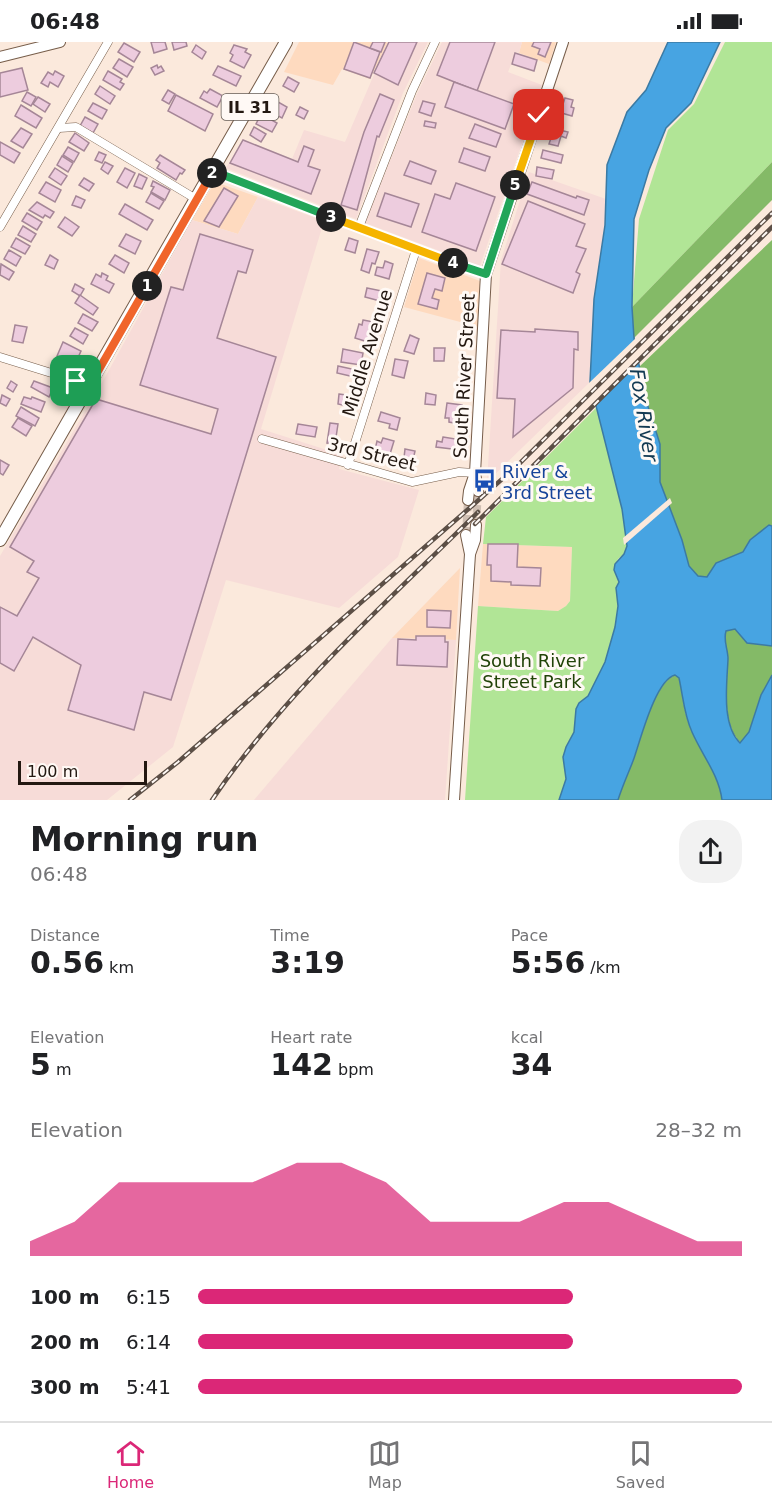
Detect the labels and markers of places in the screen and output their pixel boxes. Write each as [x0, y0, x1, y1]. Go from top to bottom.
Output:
pin [513, 89, 564, 140]
pin: 2 [197, 158, 227, 188]
pin: 5 [500, 170, 530, 200]
pin: 3 [316, 202, 346, 232]
pin: 4 [438, 248, 468, 278]
pin: 1 [132, 271, 162, 301]
pin [50, 355, 101, 406]
place label: River & 3rd Street [502, 461, 592, 503]
bus stop icon: River & 3rd Street [471, 468, 497, 494]

